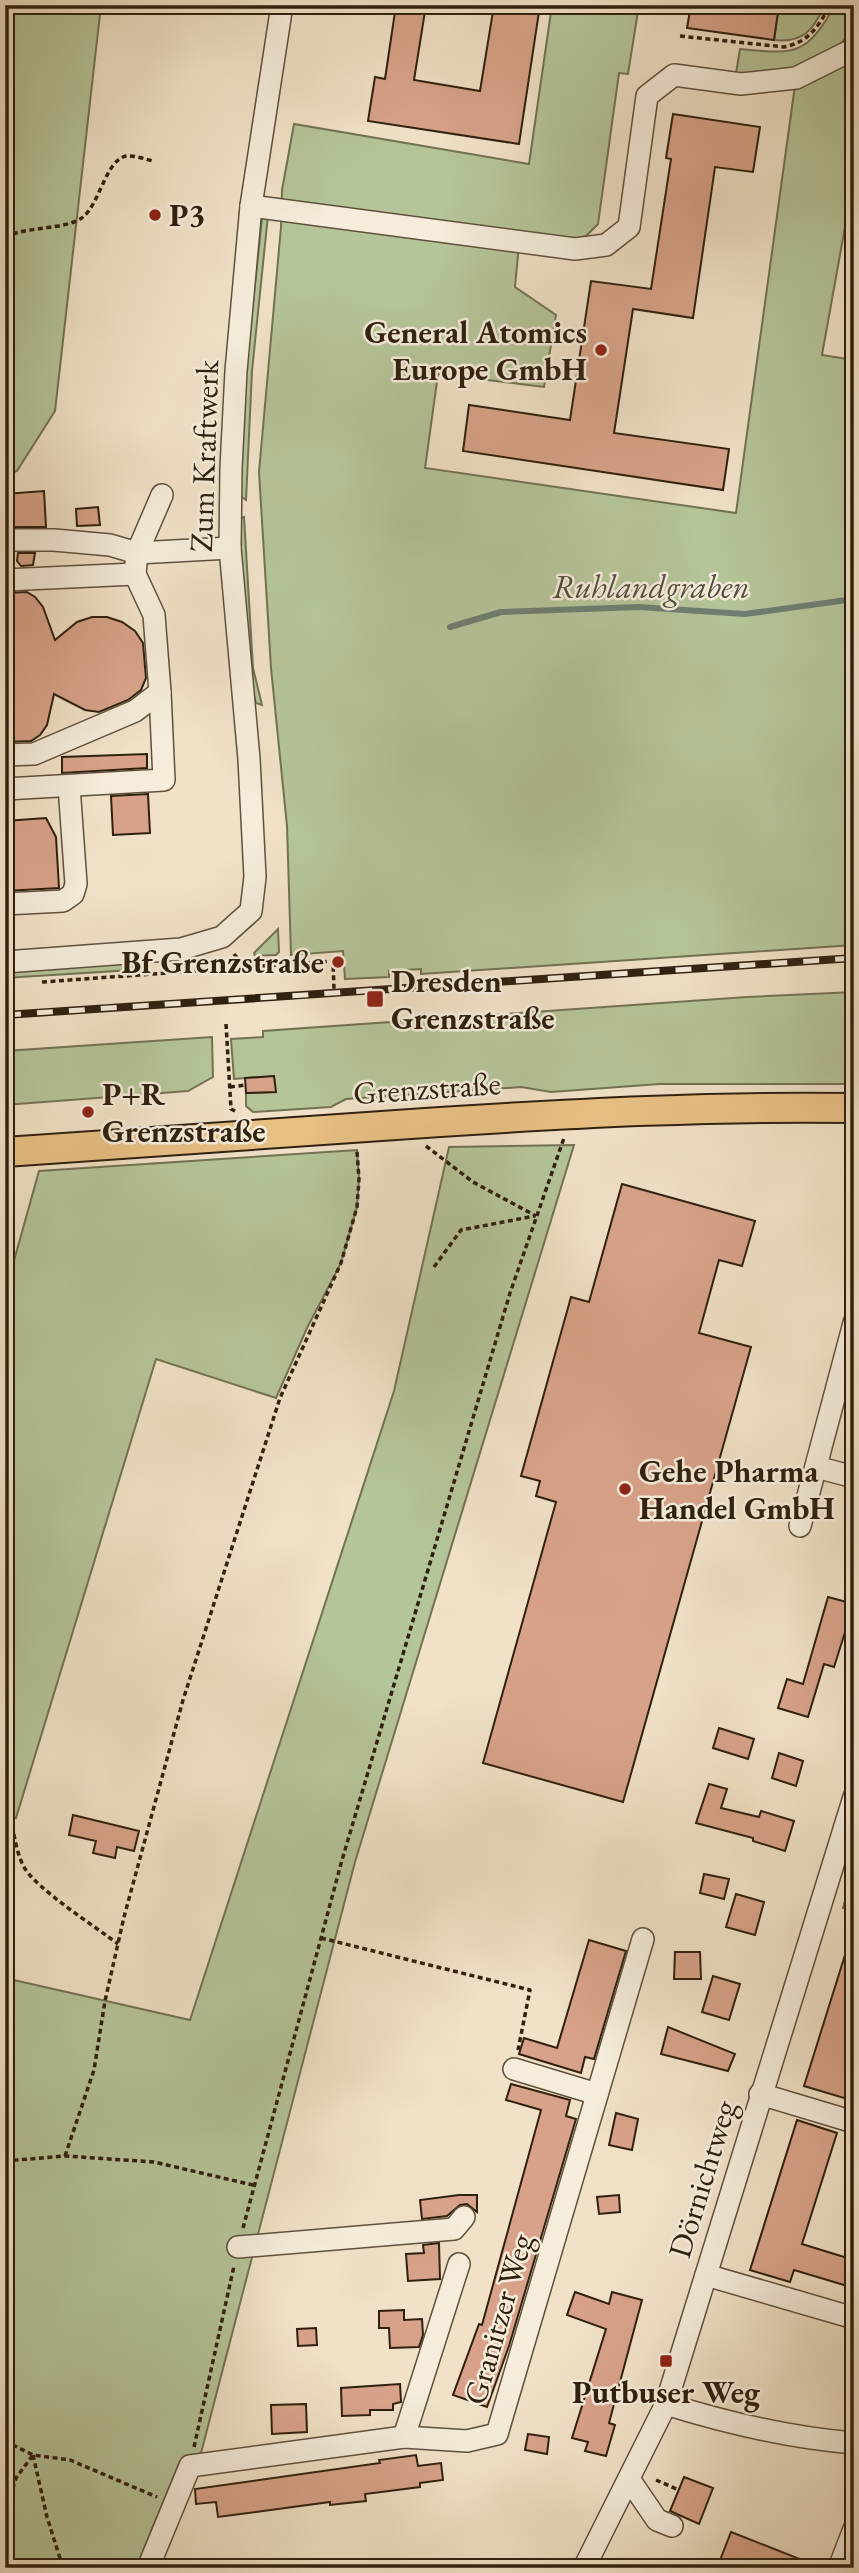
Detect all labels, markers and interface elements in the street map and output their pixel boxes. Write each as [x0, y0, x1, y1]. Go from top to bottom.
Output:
place label: P3 [169, 194, 205, 236]
marker: P3 [147, 207, 163, 223]
place label: General Atomics Europe GmbH [364, 311, 587, 390]
marker: General Atomics Europe GmbH [593, 342, 609, 358]
street label: Zum Kraftwerk [180, 358, 228, 553]
water label: Ruhlandgraben [552, 565, 750, 608]
place label: Bf Grenzstraße [121, 941, 324, 983]
marker: Bf Grenzstraße [330, 954, 346, 970]
place label: Dresden Grenzstraße [391, 960, 555, 1039]
marker: Dresden Grenzstraße [365, 989, 385, 1009]
street label: Grenzstraße [352, 1062, 502, 1114]
place label: P+R Grenzstraße [102, 1073, 266, 1152]
marker: P+R Grenzstraße [80, 1104, 96, 1120]
place label: Gehe Pharma Handel GmbH [639, 1450, 835, 1529]
marker: Gehe Pharma Handel GmbH [617, 1481, 633, 1497]
street label: Dörnichtweg [658, 2094, 746, 2263]
street label: Granitzer Weg [454, 2228, 543, 2409]
marker: Putbuser Weg [658, 2353, 674, 2369]
place label: Putbuser Weg [572, 2371, 761, 2413]

